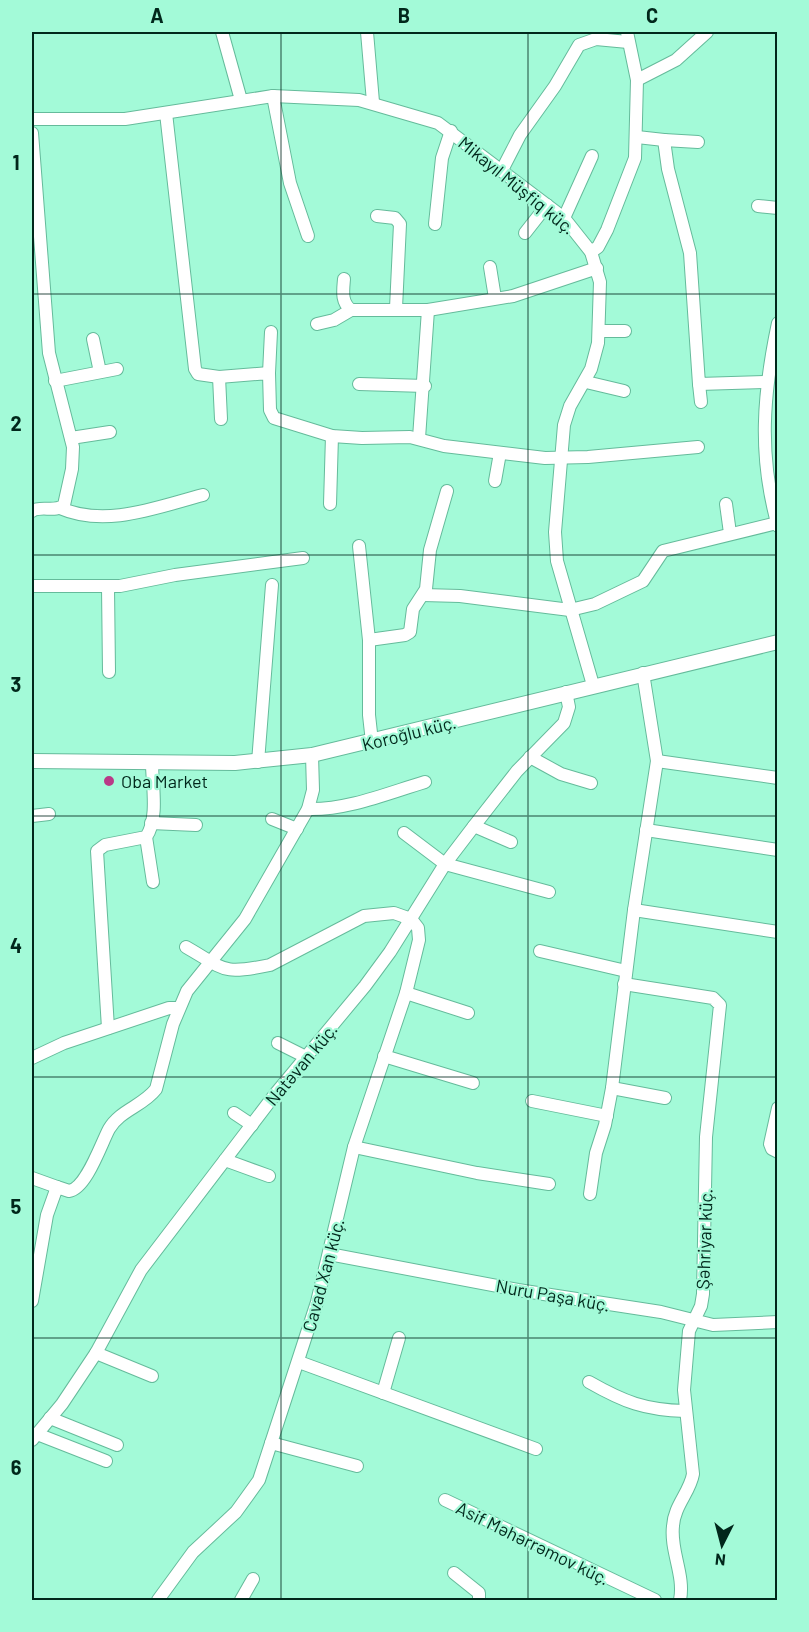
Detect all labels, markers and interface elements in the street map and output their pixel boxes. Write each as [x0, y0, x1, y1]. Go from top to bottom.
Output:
text: A [150, 3, 164, 27]
text: B [398, 3, 410, 27]
text: C [646, 3, 658, 27]
street label: Mikayıl Müşfiq küç. [454, 131, 580, 239]
text: 1 [12, 150, 20, 174]
text: 2 [10, 411, 22, 435]
text: 3 [11, 672, 21, 696]
street label: Koroğlu küç. [360, 711, 458, 755]
place label: Oba Market [121, 770, 208, 792]
marker: Oba Market [102, 774, 116, 788]
text: 4 [10, 933, 22, 957]
street label: Natəvan küç. [260, 1018, 342, 1110]
street label: Şəhriyar küç. [691, 1188, 717, 1290]
text: 5 [11, 1194, 22, 1218]
street label: Cavad Xan küç. [297, 1216, 349, 1334]
street label: Nuru Paşa küç. [494, 1274, 612, 1316]
text: 6 [11, 1455, 22, 1479]
street label: Asif Məhərrəmov küç. [453, 1496, 613, 1590]
north arrow [692, 1515, 752, 1575]
text: N [714, 1550, 727, 1570]

